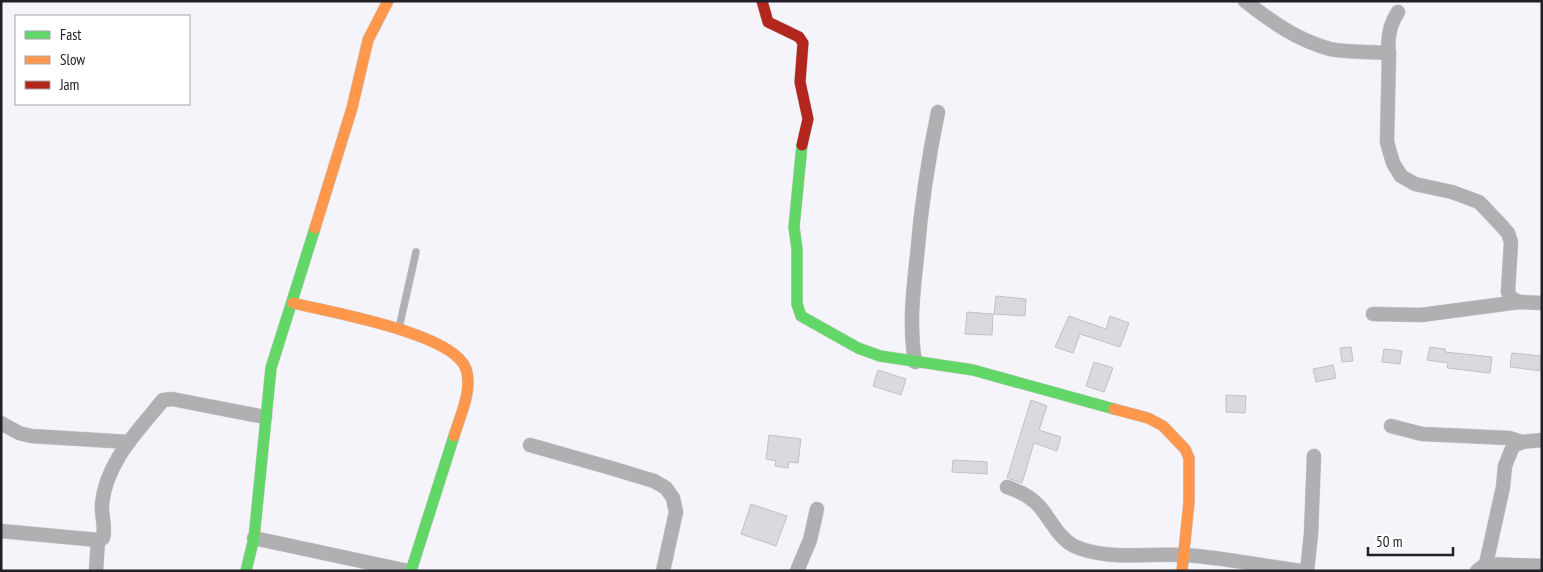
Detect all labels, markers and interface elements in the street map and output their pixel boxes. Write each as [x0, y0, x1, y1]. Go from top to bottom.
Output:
legend [15, 15, 190, 105]
text: Fast [60, 25, 81, 44]
text: Slow [60, 50, 85, 69]
text: Jam [59, 75, 79, 94]
scale bar [1368, 524, 1453, 556]
text: 50 m [1376, 532, 1402, 551]

